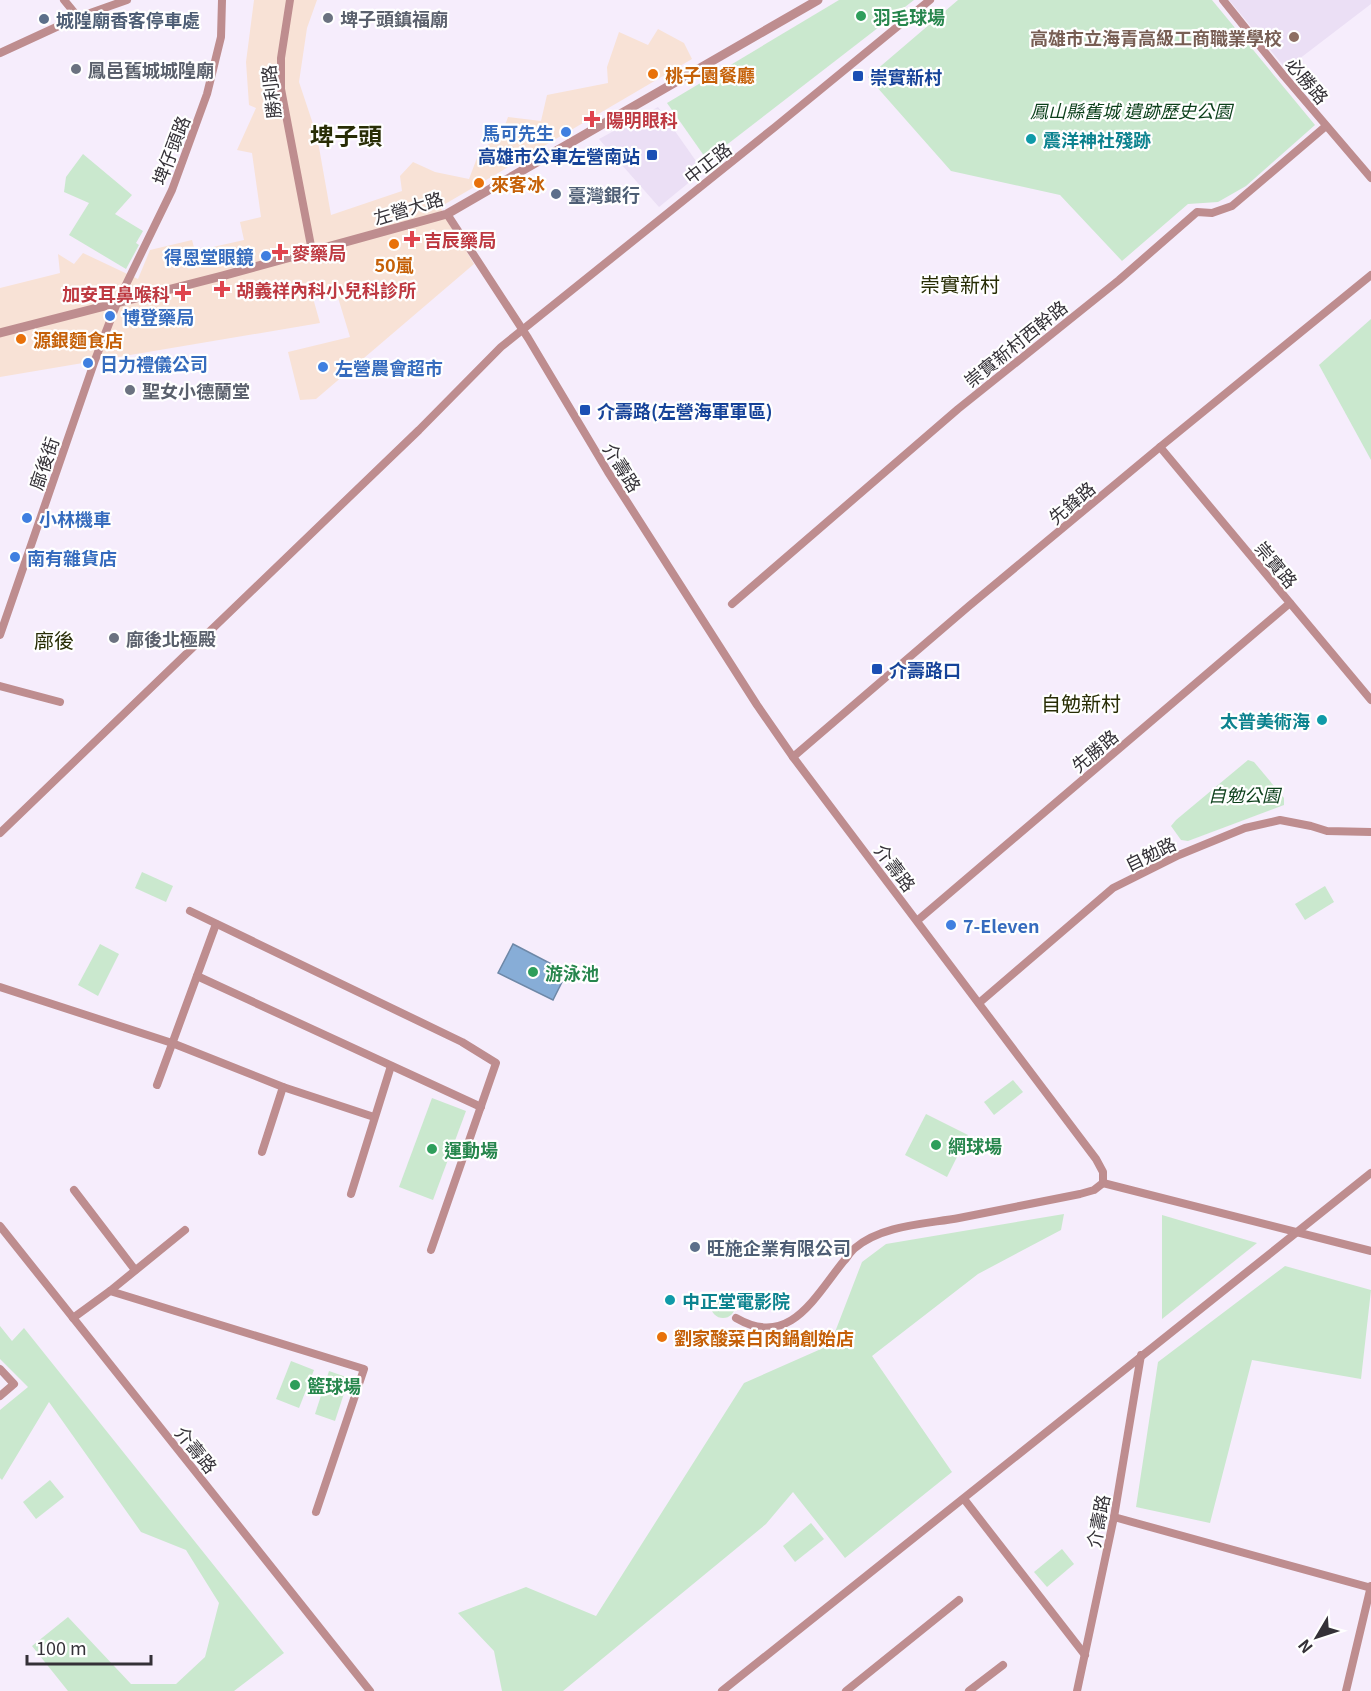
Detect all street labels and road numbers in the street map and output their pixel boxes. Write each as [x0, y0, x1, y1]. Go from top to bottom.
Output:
street label: 必勝路 [1281, 51, 1335, 109]
street label: 勝利路 [254, 64, 286, 120]
street label: 埤仔頭路 [145, 112, 195, 188]
street label: 中正路 [678, 135, 736, 189]
street label: 左營大路 [370, 184, 446, 230]
street label: 崇實新村西幹路 [958, 293, 1072, 393]
street label: 廍後街 [22, 433, 64, 493]
street label: 介壽路 [598, 437, 648, 497]
street label: 先鋒路 [1042, 475, 1100, 529]
street label: 崇實路 [1250, 535, 1304, 593]
street label: 先勝路 [1065, 723, 1123, 777]
street label: 自勉路 [1120, 829, 1180, 877]
street label: 介壽路 [869, 838, 923, 896]
street label: 介壽路 [170, 1420, 224, 1478]
street label: 介壽路 [1079, 1492, 1115, 1550]

